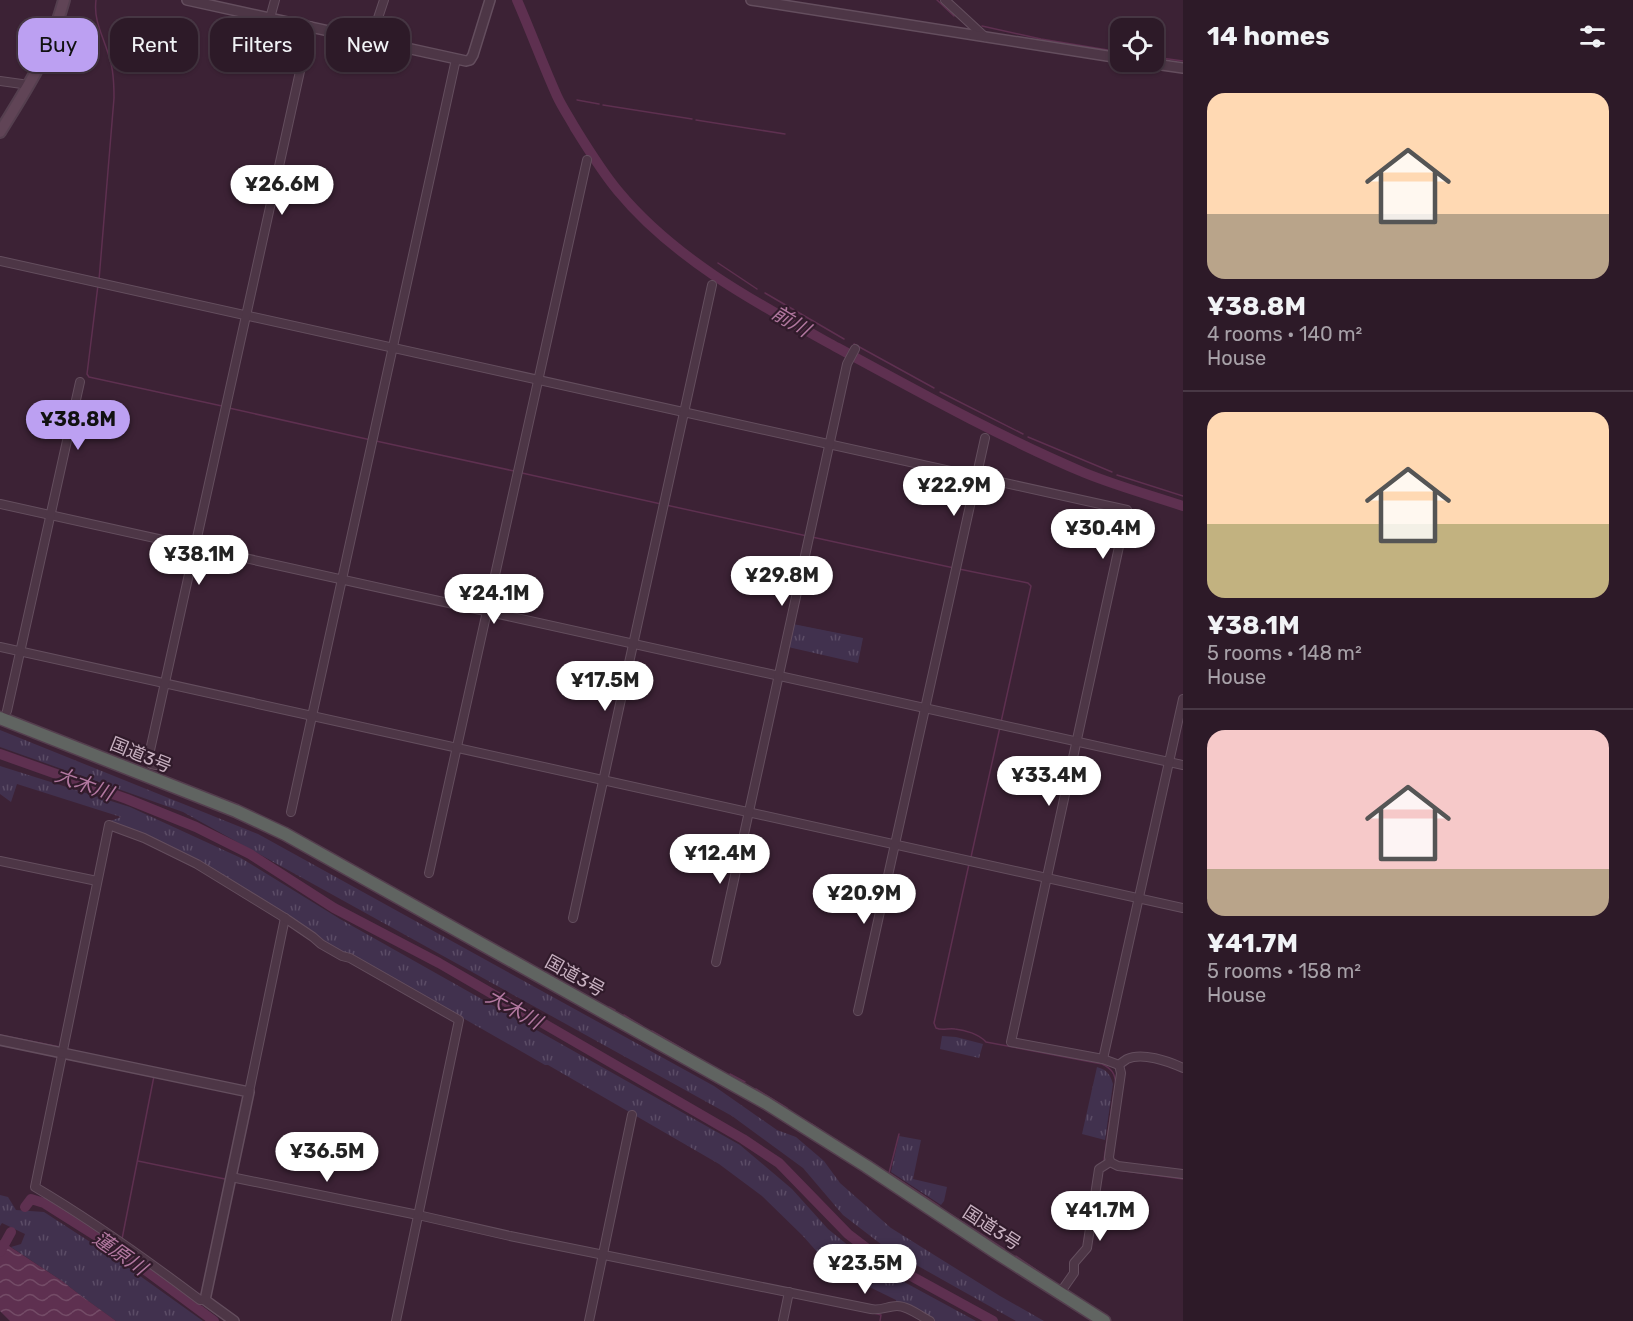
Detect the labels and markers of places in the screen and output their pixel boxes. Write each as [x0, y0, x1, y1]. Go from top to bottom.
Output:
pin: ¥26.6M [233, 165, 331, 216]
pin: ¥38.8M [29, 400, 127, 451]
pin: ¥22.9M [905, 466, 1003, 517]
pin: ¥30.4M [1054, 509, 1152, 560]
pin: ¥38.1M [150, 535, 248, 586]
pin: ¥29.8M [733, 556, 831, 607]
pin: ¥24.1M [445, 574, 543, 625]
pin: ¥17.5M [556, 661, 654, 712]
pin: ¥33.4M [1000, 756, 1098, 807]
pin: ¥12.4M [671, 834, 769, 885]
pin: ¥20.9M [815, 874, 913, 925]
pin: ¥36.5M [278, 1132, 376, 1183]
pin: ¥41.7M [1051, 1191, 1149, 1242]
pin: ¥23.5M [816, 1244, 914, 1295]

